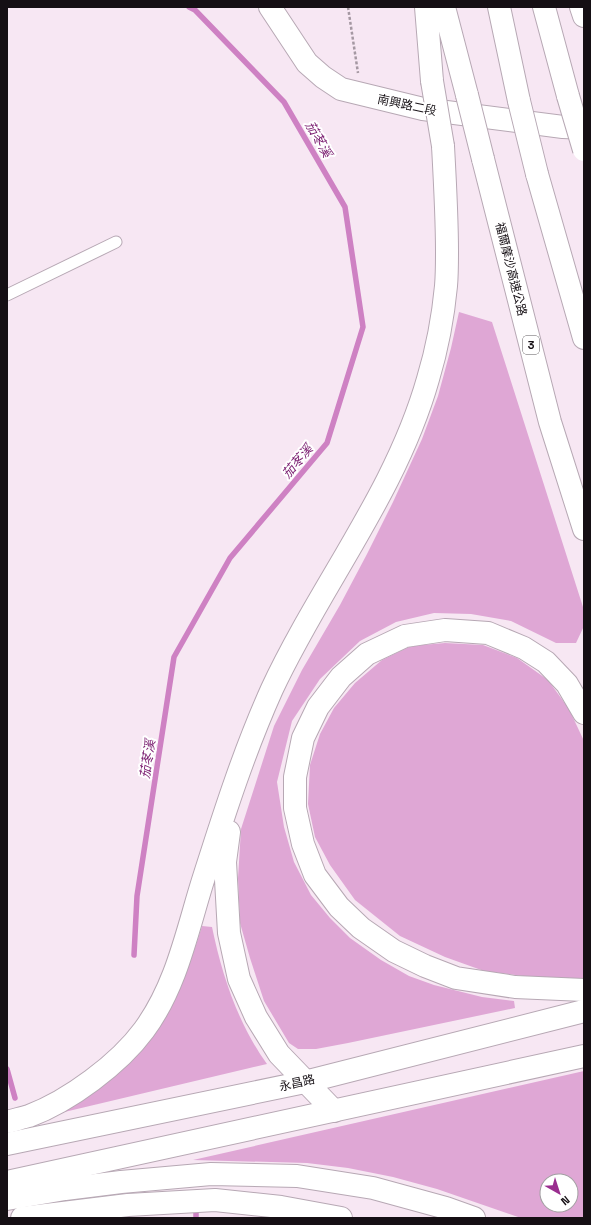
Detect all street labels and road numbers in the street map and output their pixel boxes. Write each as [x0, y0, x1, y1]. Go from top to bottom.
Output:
street label: 南興路二段 [376, 91, 438, 119]
street label: 福爾摩沙高速公路 [492, 220, 530, 318]
road number: 3 [523, 336, 539, 354]
street label: 永昌路 [278, 1071, 316, 1095]

